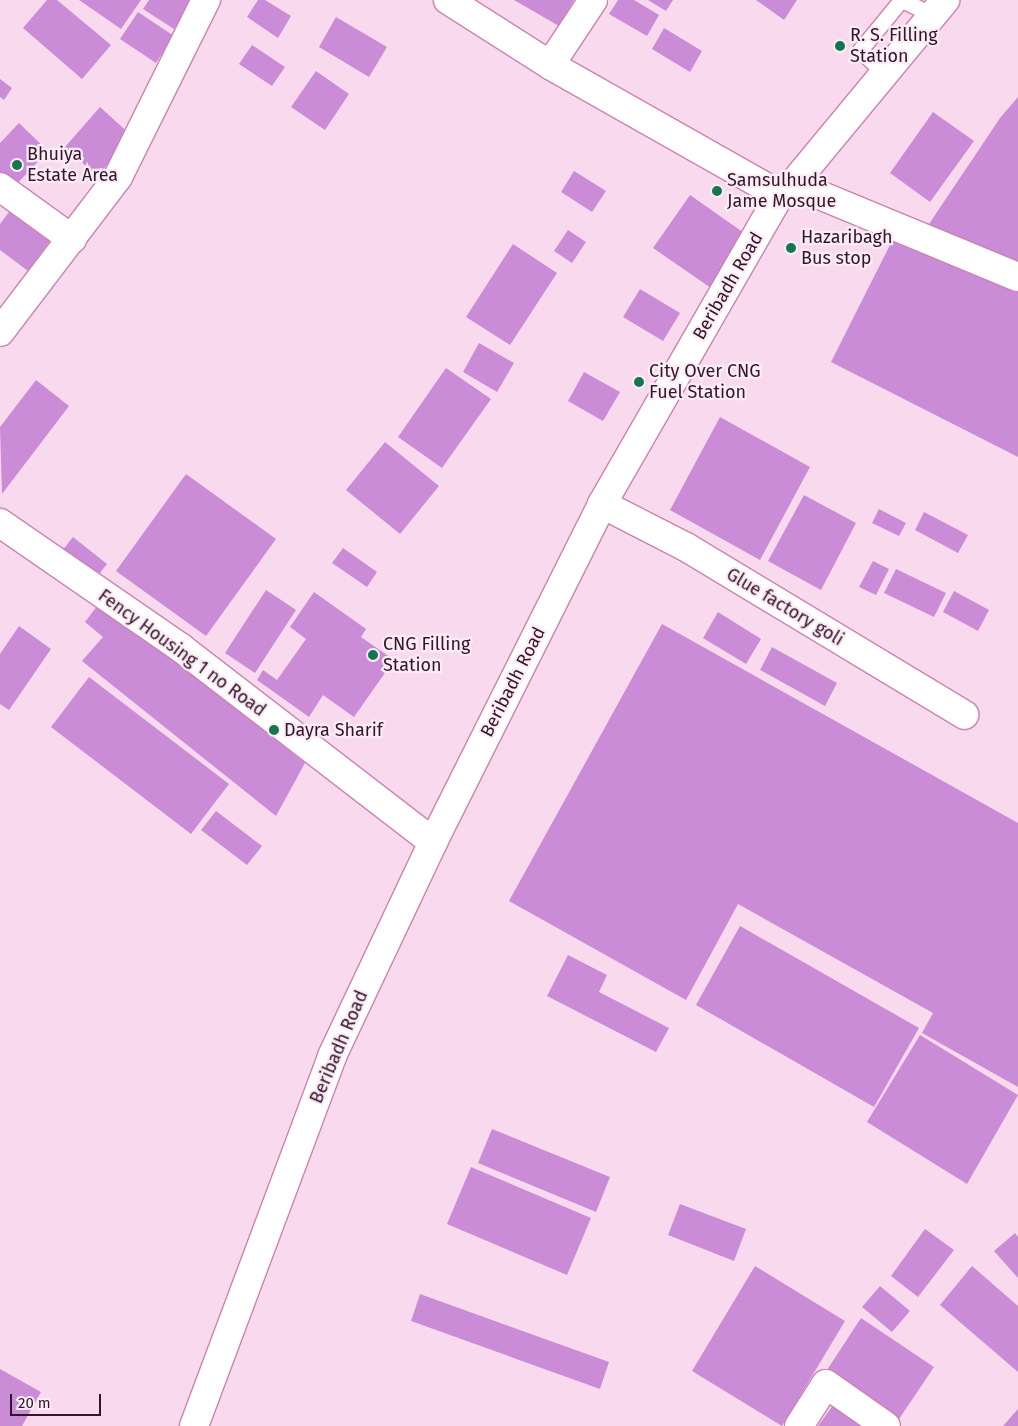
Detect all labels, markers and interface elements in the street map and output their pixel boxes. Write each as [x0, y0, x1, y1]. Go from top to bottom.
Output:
place label: R. S. Filling Station [850, 25, 938, 68]
marker: R. S. Filling Station [834, 40, 846, 52]
place label: Bhuiya Estate Area [27, 144, 118, 186]
marker: Bhuiya Estate Area [11, 159, 23, 171]
place label: Samsulhuda Jame Mosque [727, 170, 836, 212]
marker: Samsulhuda Jame Mosque [711, 185, 723, 197]
place label: Hazaribagh Bus stop [801, 227, 892, 270]
street label: Beribadh Road [688, 228, 768, 344]
marker: Hazaribagh Bus stop [785, 242, 797, 254]
place label: City Over CNG Fuel Station [649, 361, 761, 404]
marker: City Over CNG Fuel Station [633, 376, 645, 388]
street label: Glue factory goli [722, 564, 848, 650]
street label: Fency Housing 1 no Road [94, 585, 270, 721]
street label: Beribadh Road [476, 623, 550, 741]
place label: CNG Filling Station [383, 634, 470, 676]
marker: CNG Filling Station [367, 649, 379, 661]
place label: Dayra Sharif [284, 719, 383, 741]
marker: Dayra Sharif [268, 724, 280, 736]
street label: Beribadh Road [305, 987, 373, 1107]
scale bar [12, 1384, 104, 1416]
text: 20 m [18, 1394, 51, 1412]

